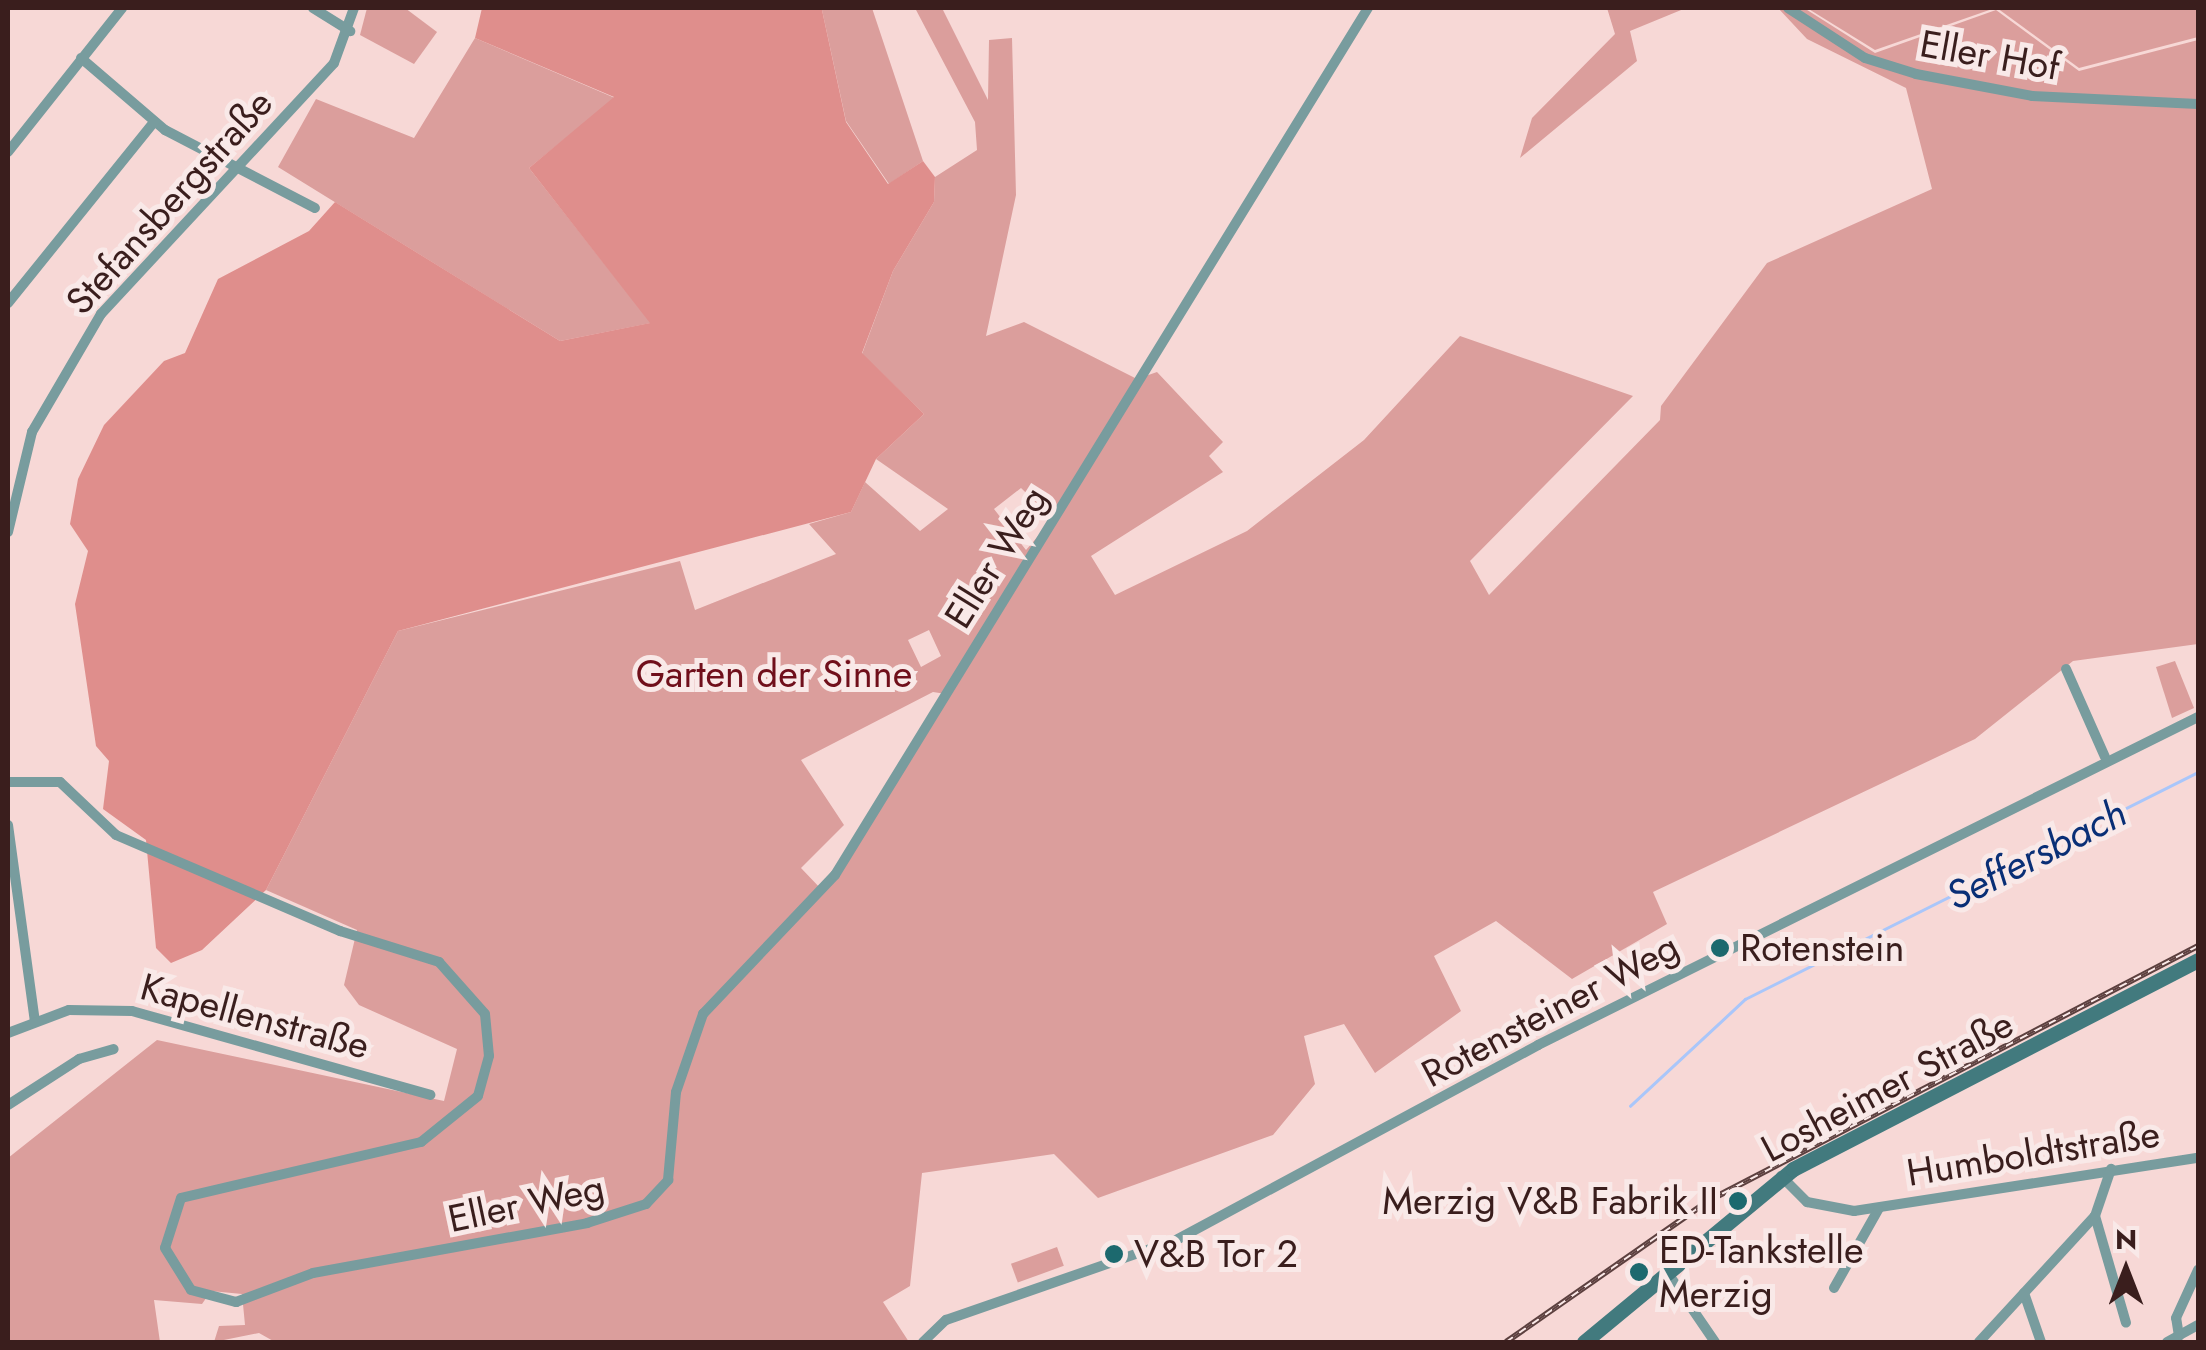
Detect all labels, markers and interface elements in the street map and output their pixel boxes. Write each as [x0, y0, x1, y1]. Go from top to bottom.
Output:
street label: Eller Hof [1917, 20, 2063, 90]
street label: Stefansbergstraße [56, 80, 282, 324]
street label: Eller Weg [935, 478, 1057, 636]
park label: Garten der Sinne [636, 651, 912, 697]
water label: Seffersbach [1938, 788, 2134, 920]
street label: Rotensteiner Weg [1414, 923, 1686, 1097]
place label: Rotenstein [1740, 925, 1905, 971]
marker: Rotenstein [1709, 937, 1731, 959]
street label: Kapellenstraße [136, 964, 374, 1068]
street label: Losheimer Straße [1753, 1000, 2021, 1172]
street label: Humboldtstraße [1903, 1110, 2163, 1196]
street label: Eller Weg [444, 1164, 608, 1242]
place label: Merzig V&B Fabrik II [1382, 1178, 1718, 1224]
marker: Merzig V&B Fabrik II [1727, 1190, 1749, 1212]
text: N [2115, 1219, 2137, 1260]
north arrow [2076, 1220, 2176, 1320]
place label: ED-Tankstelle Merzig [1659, 1227, 1864, 1316]
place label: V&B Tor 2 [1134, 1231, 1298, 1277]
marker: V&B Tor 2 [1103, 1243, 1125, 1265]
marker: ED-Tankstelle Merzig [1628, 1261, 1650, 1283]

